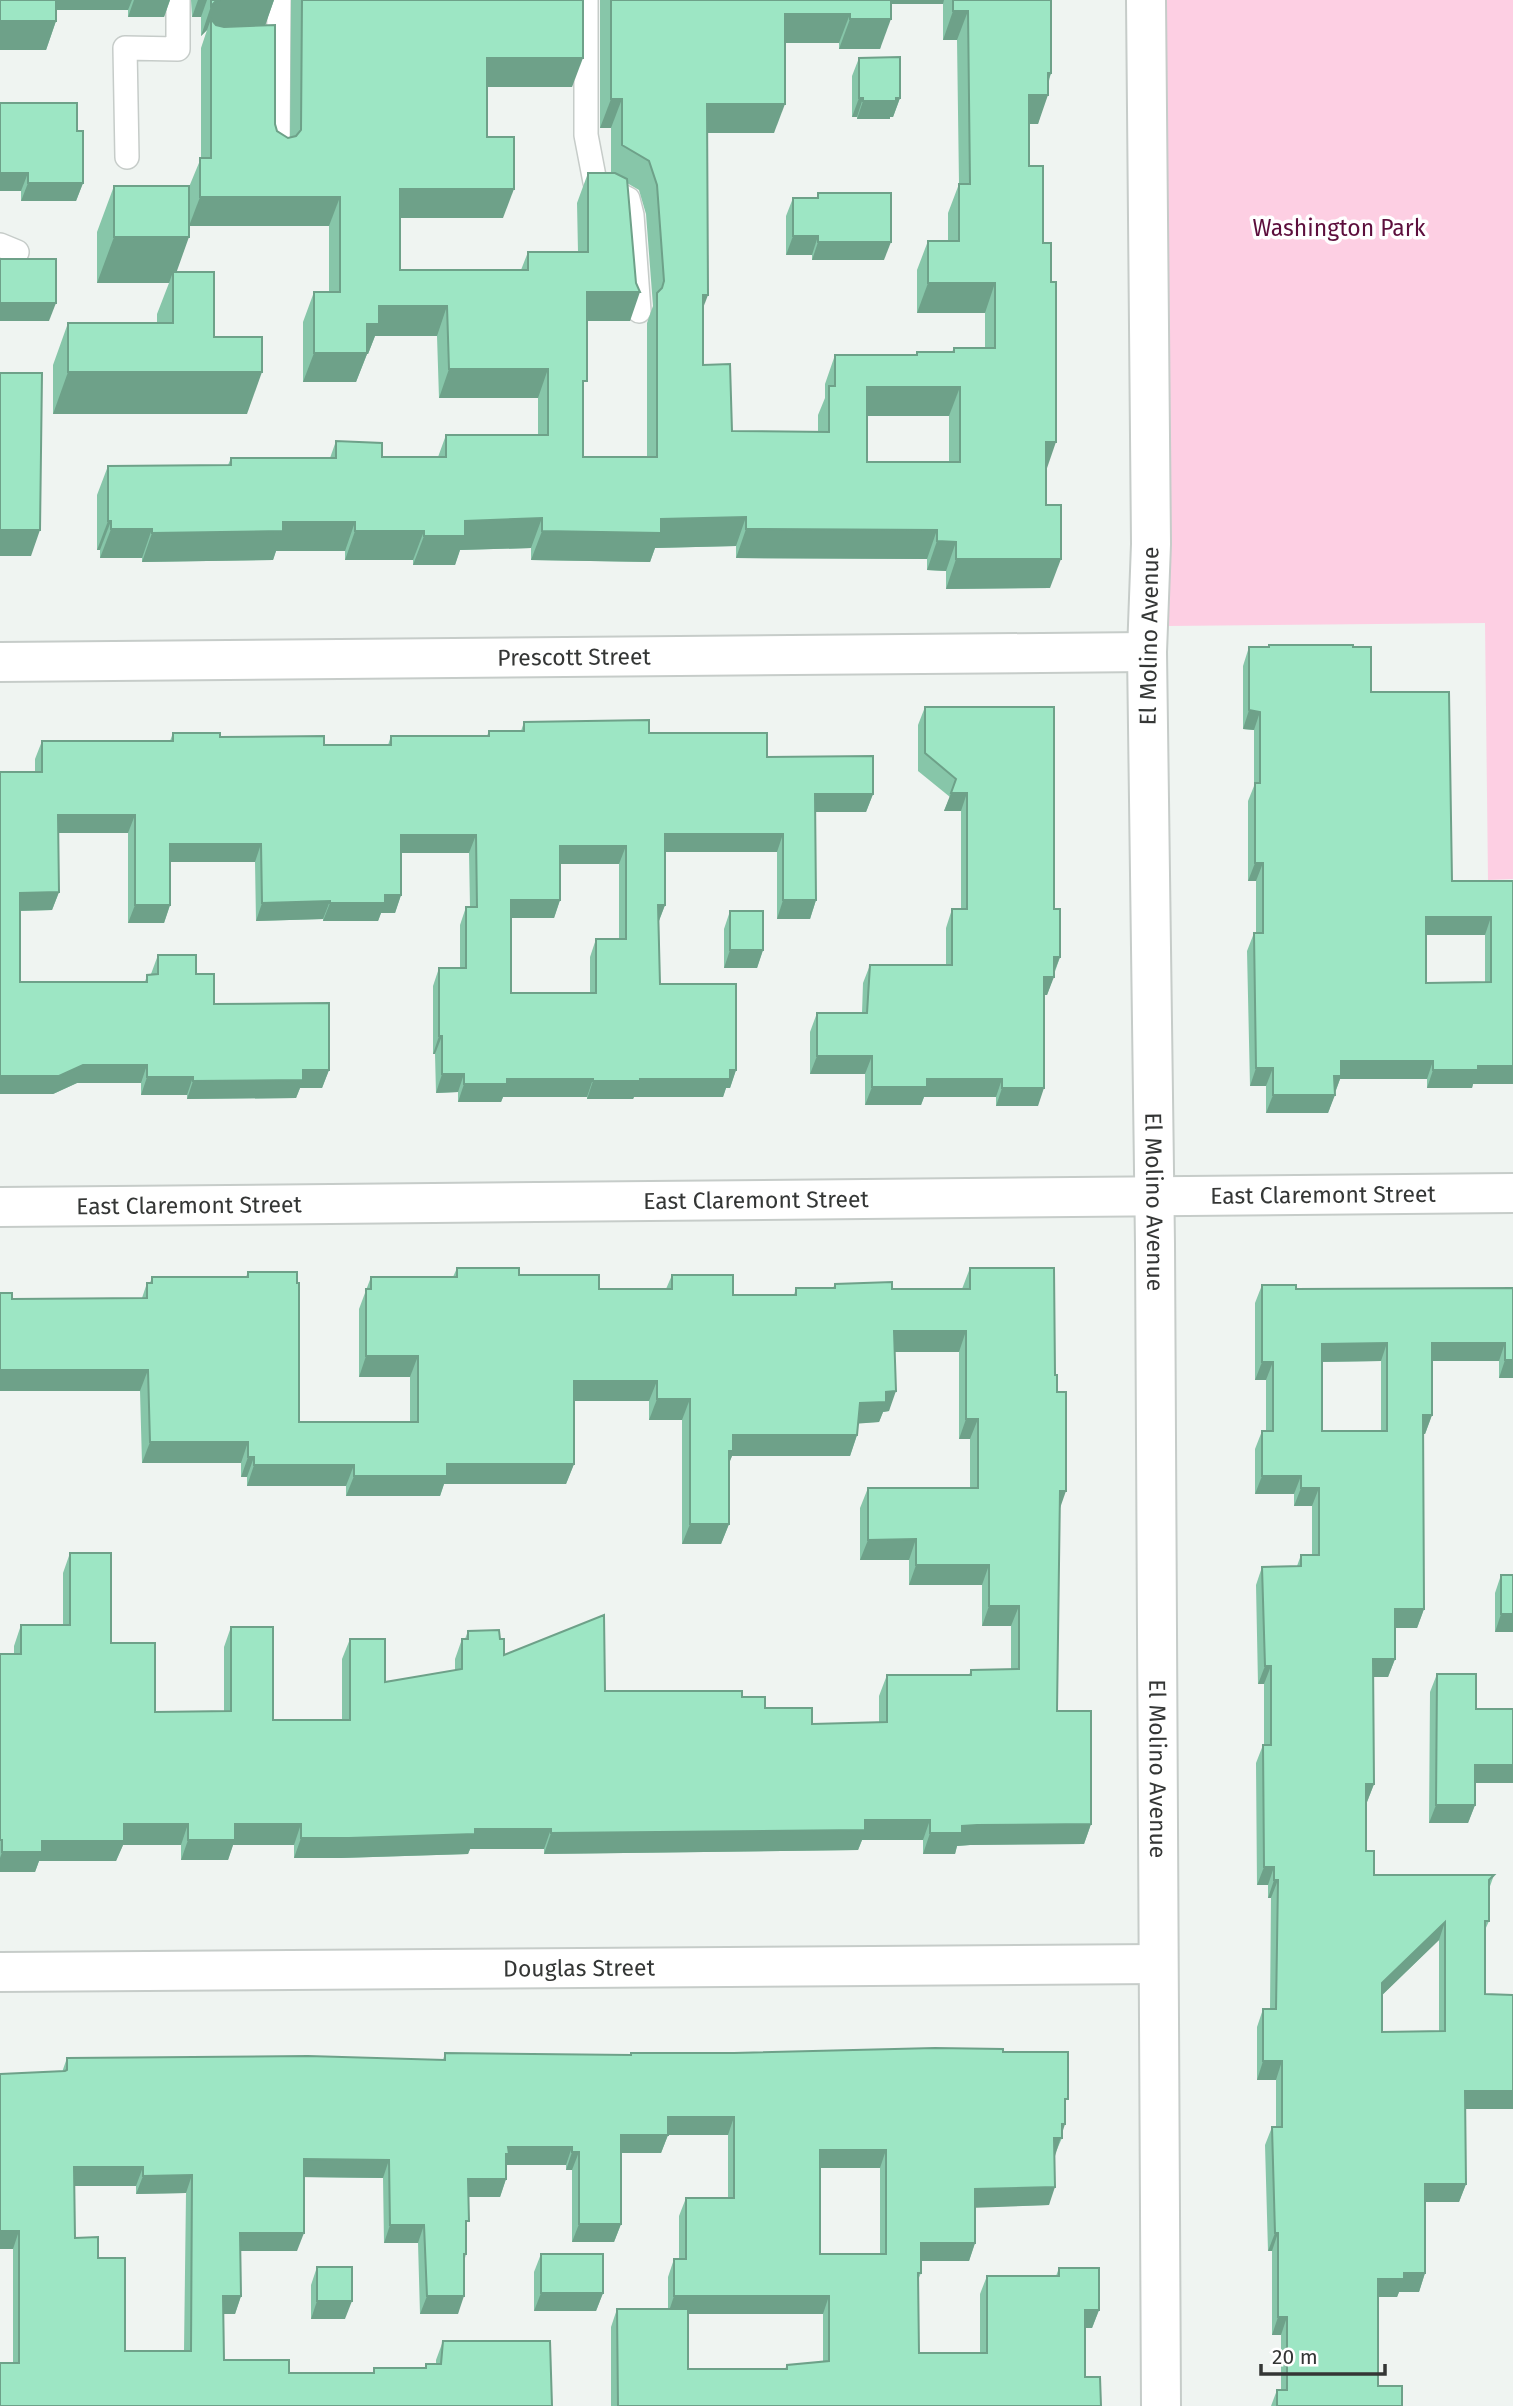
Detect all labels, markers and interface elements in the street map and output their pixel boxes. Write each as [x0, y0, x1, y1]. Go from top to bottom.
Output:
park label: Washington Park [1253, 214, 1426, 242]
street label: El Molino Avenue [1133, 546, 1165, 726]
street label: Prescott Street [497, 642, 652, 672]
street label: El Molino Avenue [1139, 1112, 1169, 1291]
street label: East Claremont Street [1210, 1180, 1437, 1210]
street label: East Claremont Street [643, 1185, 870, 1215]
street label: East Claremont Street [76, 1190, 303, 1220]
street label: El Molino Avenue [1143, 1679, 1172, 1858]
street label: Douglas Street [503, 1953, 656, 1983]
scale bar [1261, 2332, 1385, 2376]
text: 20 m [1272, 2344, 1318, 2370]

